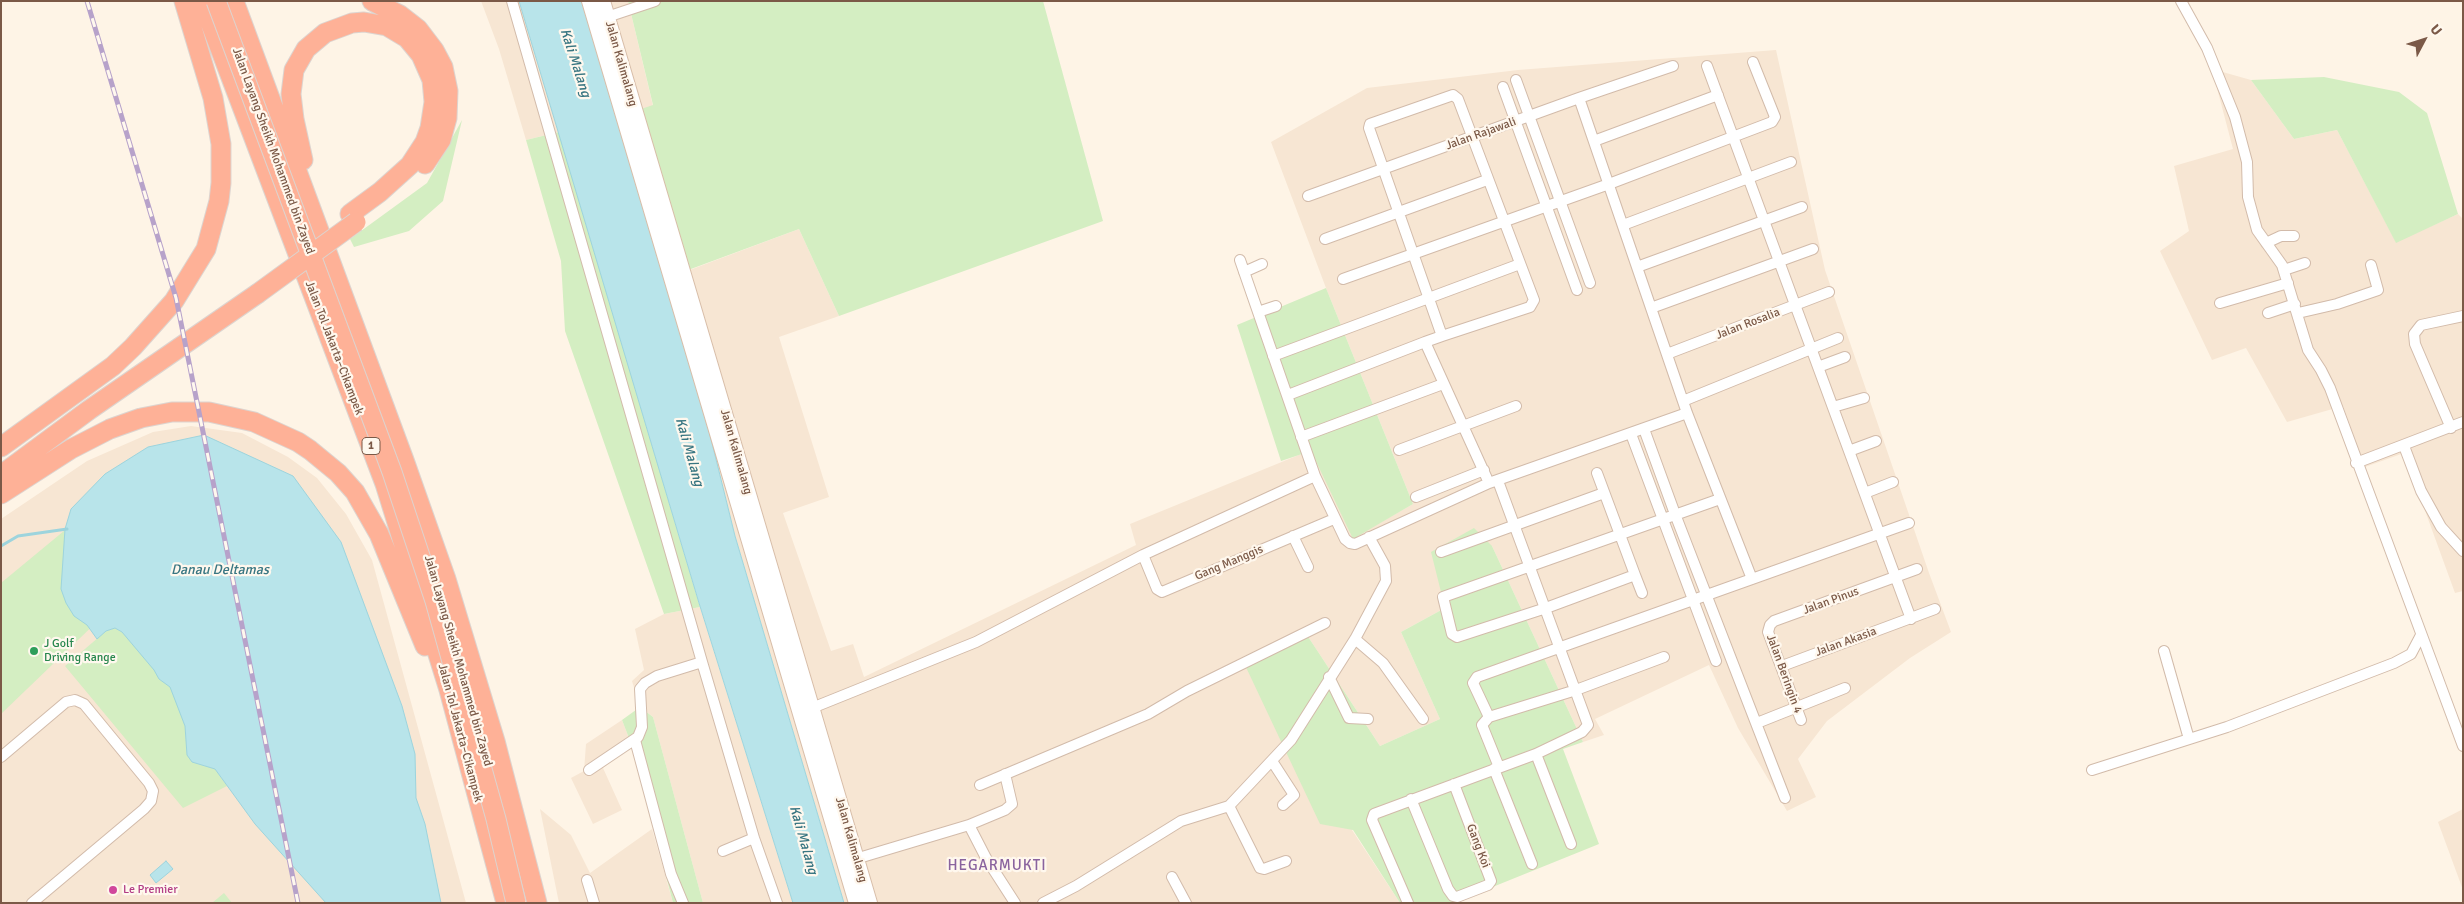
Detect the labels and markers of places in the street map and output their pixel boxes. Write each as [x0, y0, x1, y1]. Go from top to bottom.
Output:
place label: J Golf Driving Range [44, 637, 116, 665]
marker: J Golf Driving Range [28, 645, 40, 657]
place label: Le Premier [123, 883, 178, 897]
marker: Le Premier [107, 884, 119, 896]

